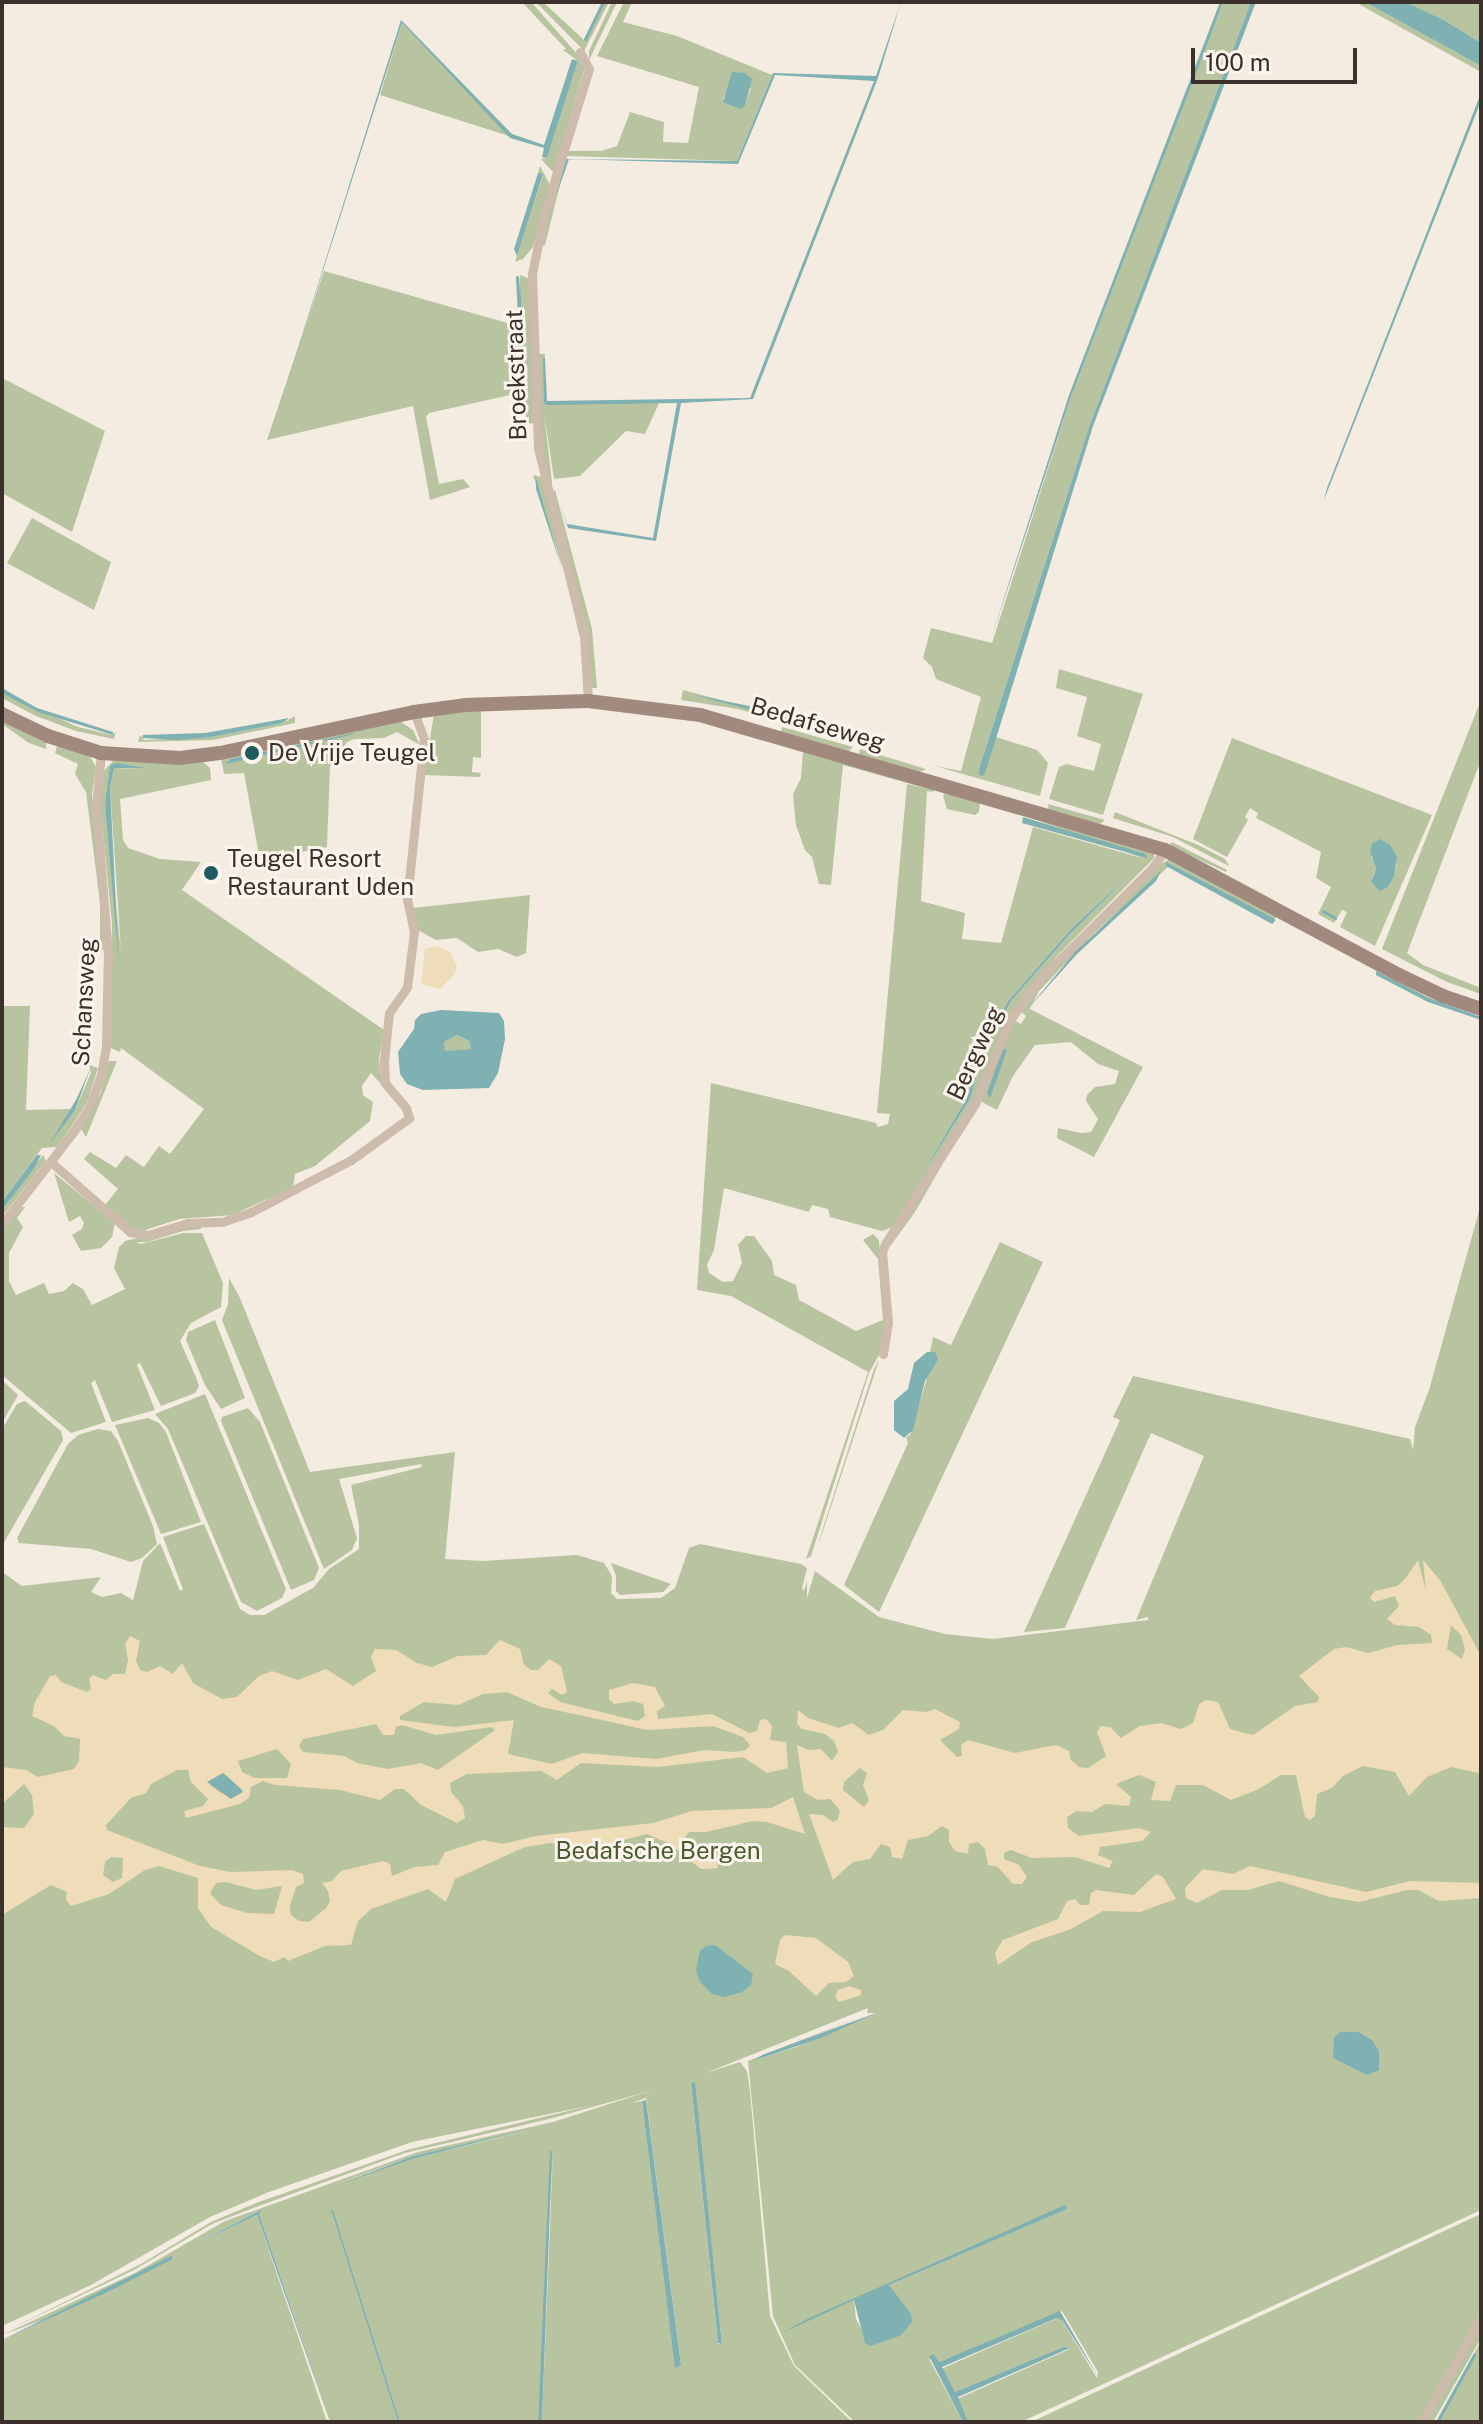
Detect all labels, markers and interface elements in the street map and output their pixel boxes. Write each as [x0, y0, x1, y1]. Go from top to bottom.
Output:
scale bar [1195, 32, 1361, 82]
text: 100 m [1205, 48, 1271, 76]
street label: Broekstraat [499, 309, 533, 441]
street label: Bedafseweg [747, 691, 889, 757]
place label: De Vrije Teugel [268, 739, 437, 767]
marker: De Vrije Teugel [243, 744, 261, 762]
place label: Teugel Resort Restaurant Uden [227, 845, 414, 901]
marker: Teugel Resort Restaurant Uden [202, 864, 220, 882]
street label: Schansweg [66, 937, 102, 1067]
street label: Bergweg [941, 1001, 1009, 1105]
park label: Bedafsche Bergen [555, 1837, 761, 1865]

